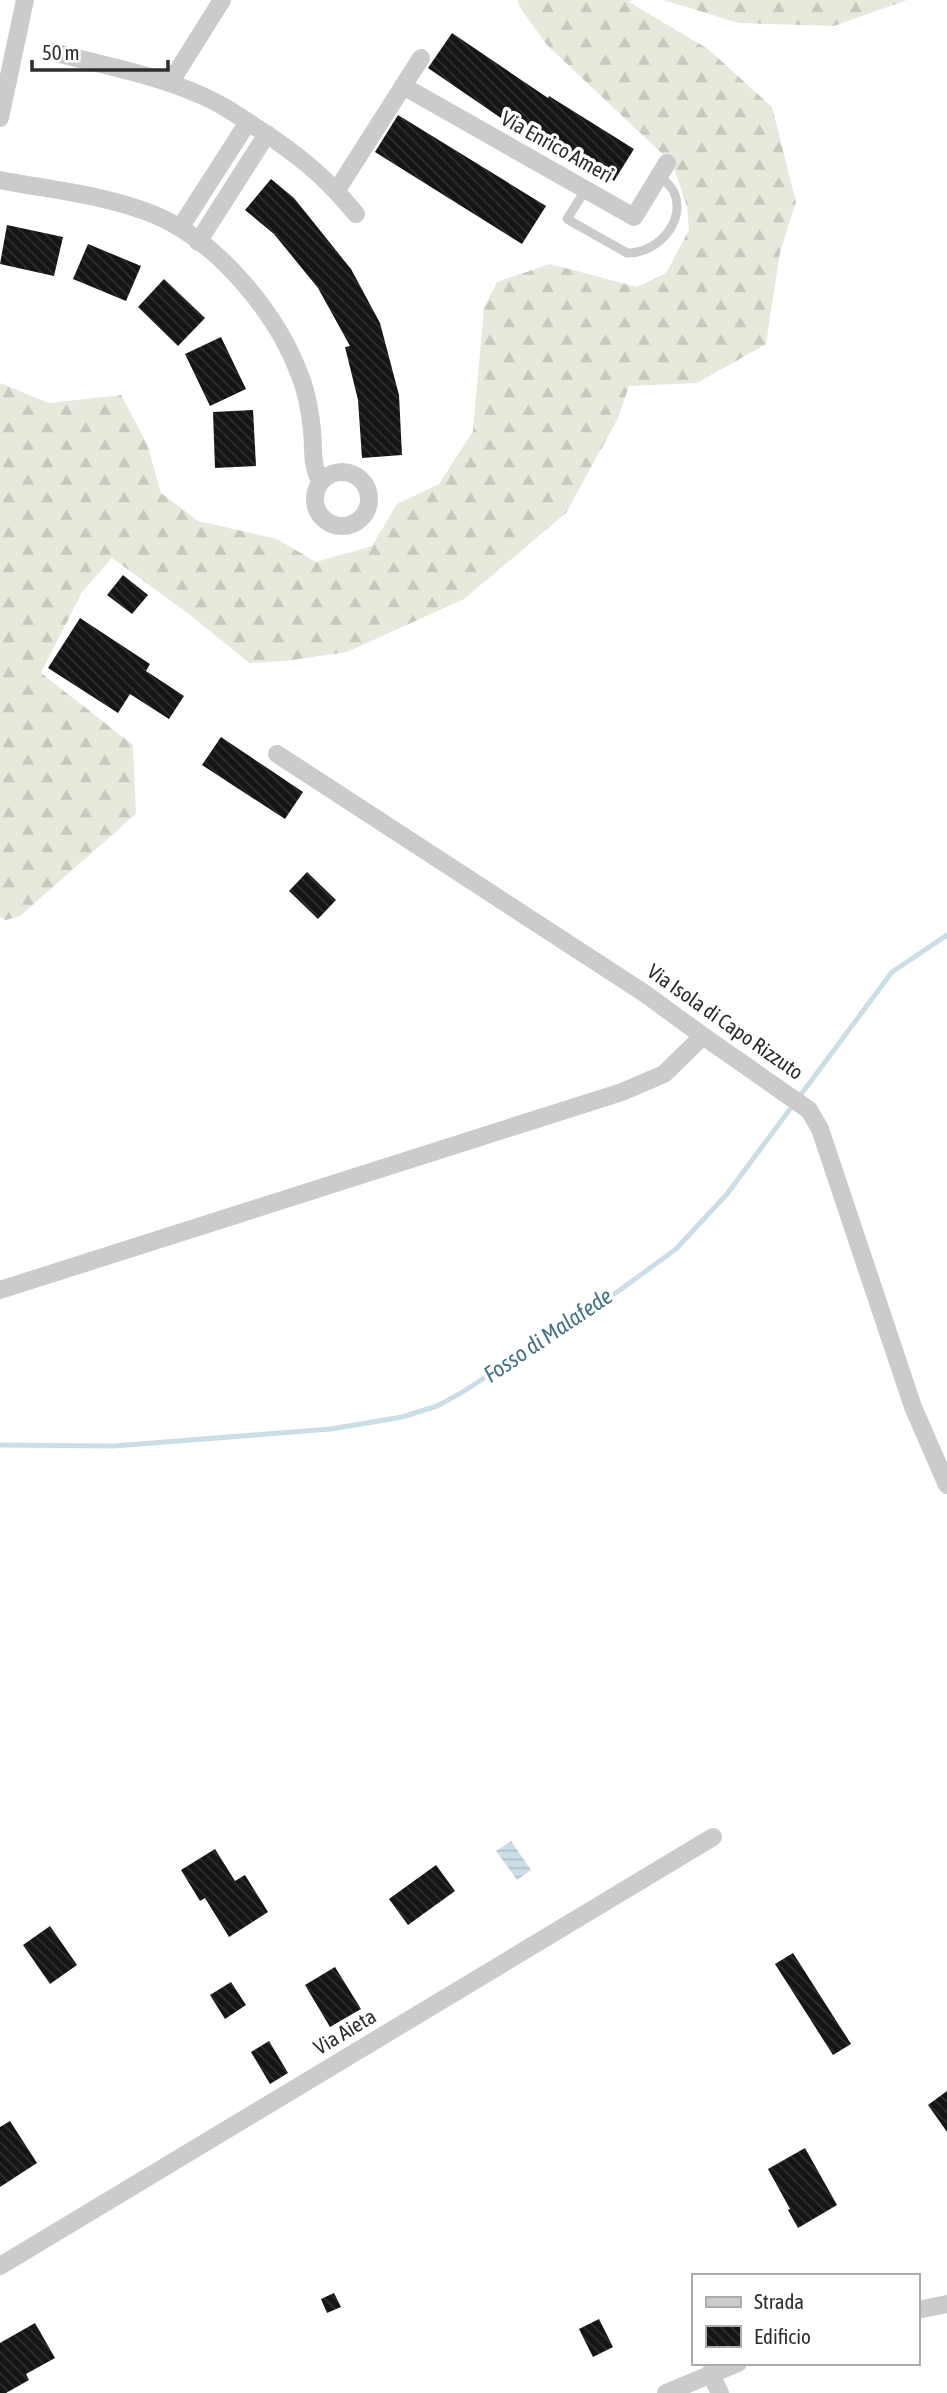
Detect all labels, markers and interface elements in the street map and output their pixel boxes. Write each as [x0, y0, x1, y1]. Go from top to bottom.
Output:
scale bar [32, 28, 168, 72]
text: 50 m [42, 40, 80, 64]
street label: Via Enrico Ameri [497, 105, 618, 187]
street label: Via Isola di Capo Rizzuto [643, 958, 808, 1084]
water label: Fosso di Malafede [479, 1282, 617, 1388]
street label: Via Aieta [309, 2003, 380, 2059]
legend [692, 2274, 919, 2365]
text: Strada [754, 2289, 804, 2313]
text: Edificio [754, 2324, 811, 2348]

